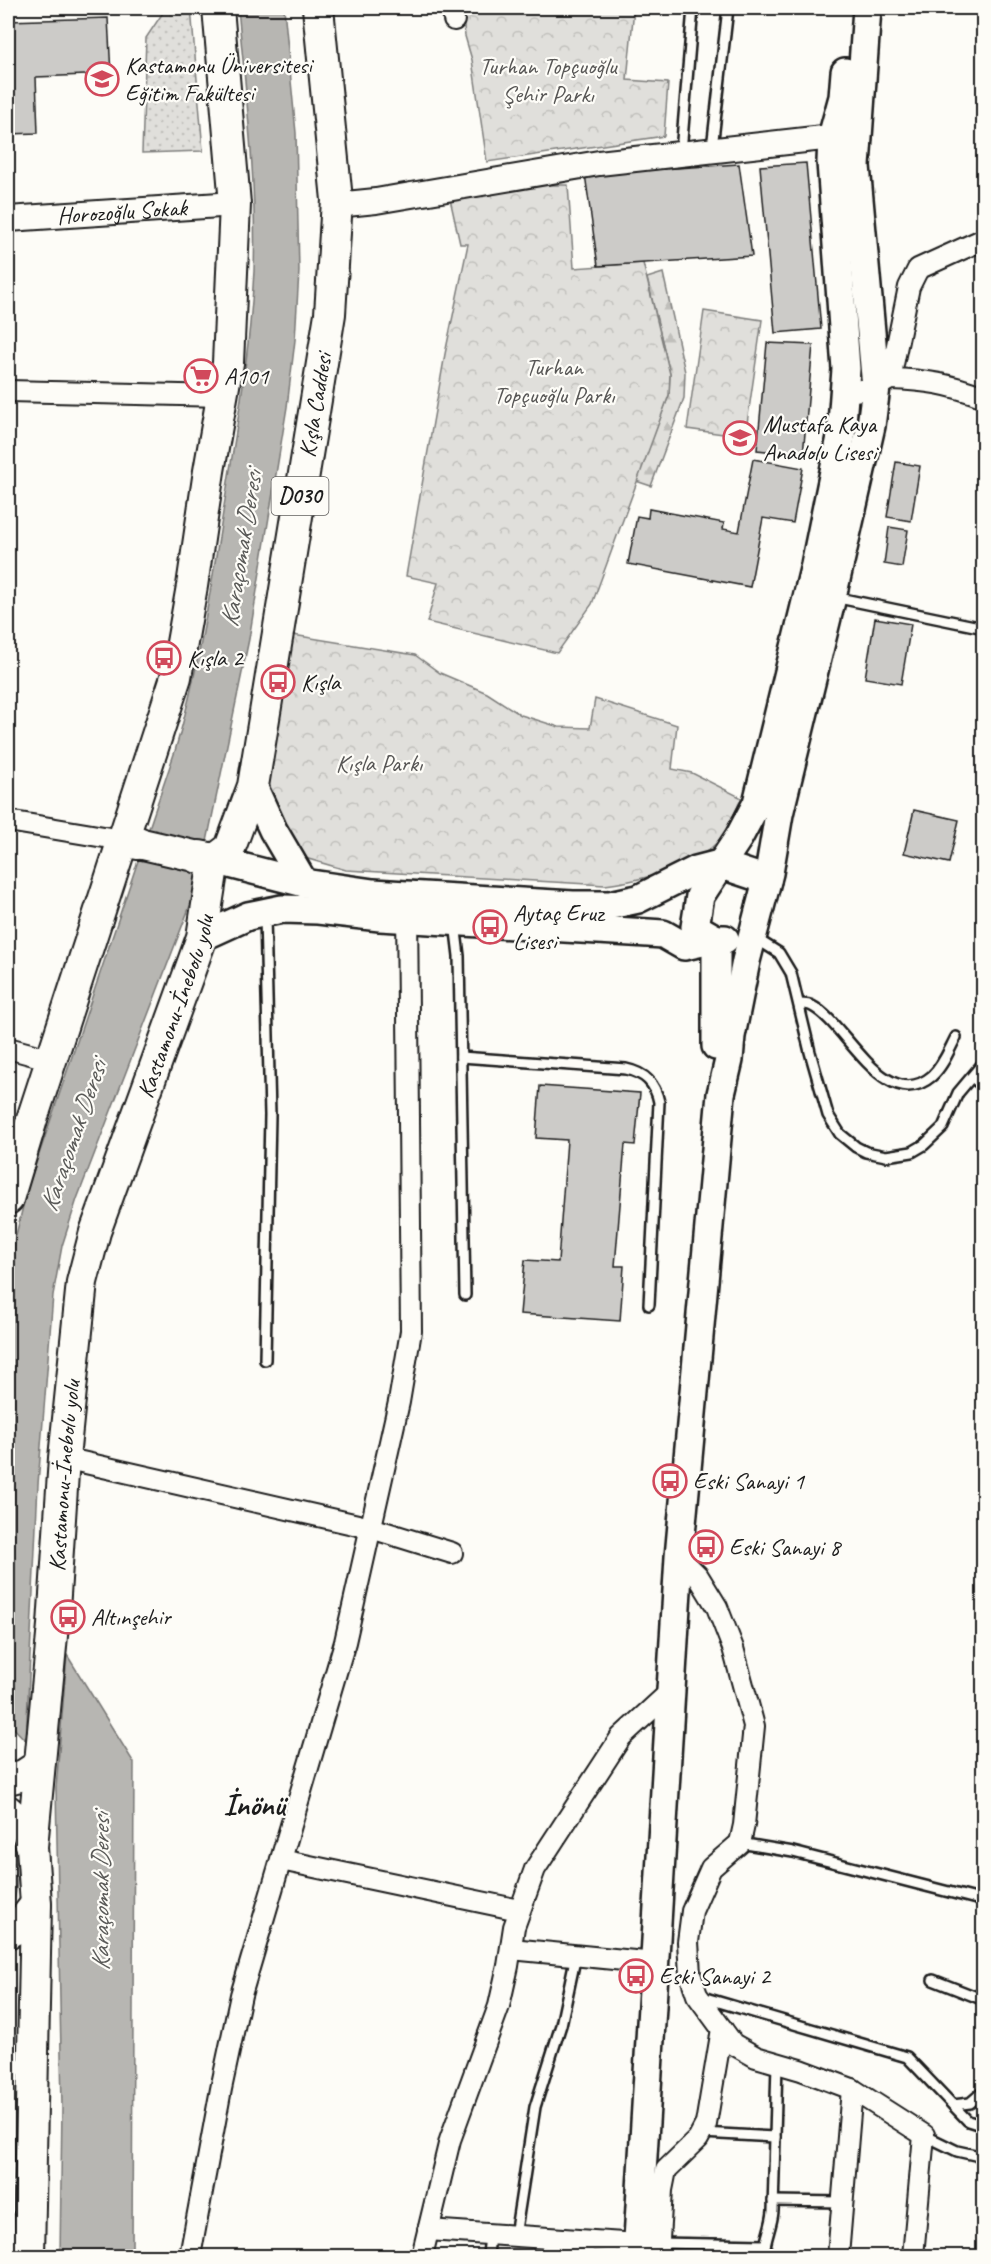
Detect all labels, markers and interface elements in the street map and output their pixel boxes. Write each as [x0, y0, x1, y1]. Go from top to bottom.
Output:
place label: Kastamonu Üniversitesi Eğitim Fakültesi [125, 50, 314, 108]
park label: Turhan Topçuoğlu Şehir Parkı [479, 51, 619, 109]
school or university icon: Kastamonu Üniversitesi Eğitim Fakültesi [84, 61, 120, 97]
street label: Horozoğlu Sokak [56, 192, 190, 231]
street label: Kışla Caddesi [292, 348, 339, 459]
park label: Turhan Topçuoğlu Parkı [494, 352, 616, 410]
supermarket icon: A101 [183, 358, 219, 394]
place label: A101 [224, 361, 270, 391]
place label: Mustafa Kaya Anadolu Lisesi [763, 409, 880, 467]
school or university icon: Mustafa Kaya Anadolu Lisesi [722, 420, 758, 456]
water label: Karaçomak Deresi [212, 463, 271, 629]
road number: D030 [272, 477, 328, 515]
bus stop icon: Kışla 2 [146, 640, 182, 676]
place label: Kışla 2 [187, 643, 245, 673]
bus stop icon: Kışla [260, 664, 296, 700]
place label: Kışla [301, 667, 342, 697]
park label: Kışla Parkı [336, 748, 424, 778]
place label: Aytaç Eruz Lisesi [513, 898, 606, 956]
bus stop icon: Aytaç Eruz Lisesi [472, 909, 508, 945]
street label: Kastamonu-İnebolu yolu [130, 911, 221, 1102]
water label: Karaçomak Deresi [32, 1050, 116, 1216]
street label: Kastamonu-İnebolu yolu [42, 1376, 87, 1572]
bus stop icon: Eski Sanayi 1 [652, 1463, 688, 1499]
place label: Eski Sanayi 1 [693, 1466, 805, 1496]
bus stop icon: Eski Sanayi 8 [688, 1529, 724, 1565]
place label: Eski Sanayi 8 [729, 1532, 842, 1562]
bus stop icon: Altınşehir [50, 1599, 86, 1635]
place label: Altınşehir [91, 1602, 173, 1632]
district label: İnönü [223, 1786, 289, 1824]
water label: Karaçomak Deresi [84, 1807, 117, 1971]
bus stop icon: Eski Sanayi 2 [618, 1958, 654, 1994]
place label: Eski Sanayi 2 [659, 1961, 772, 1991]

